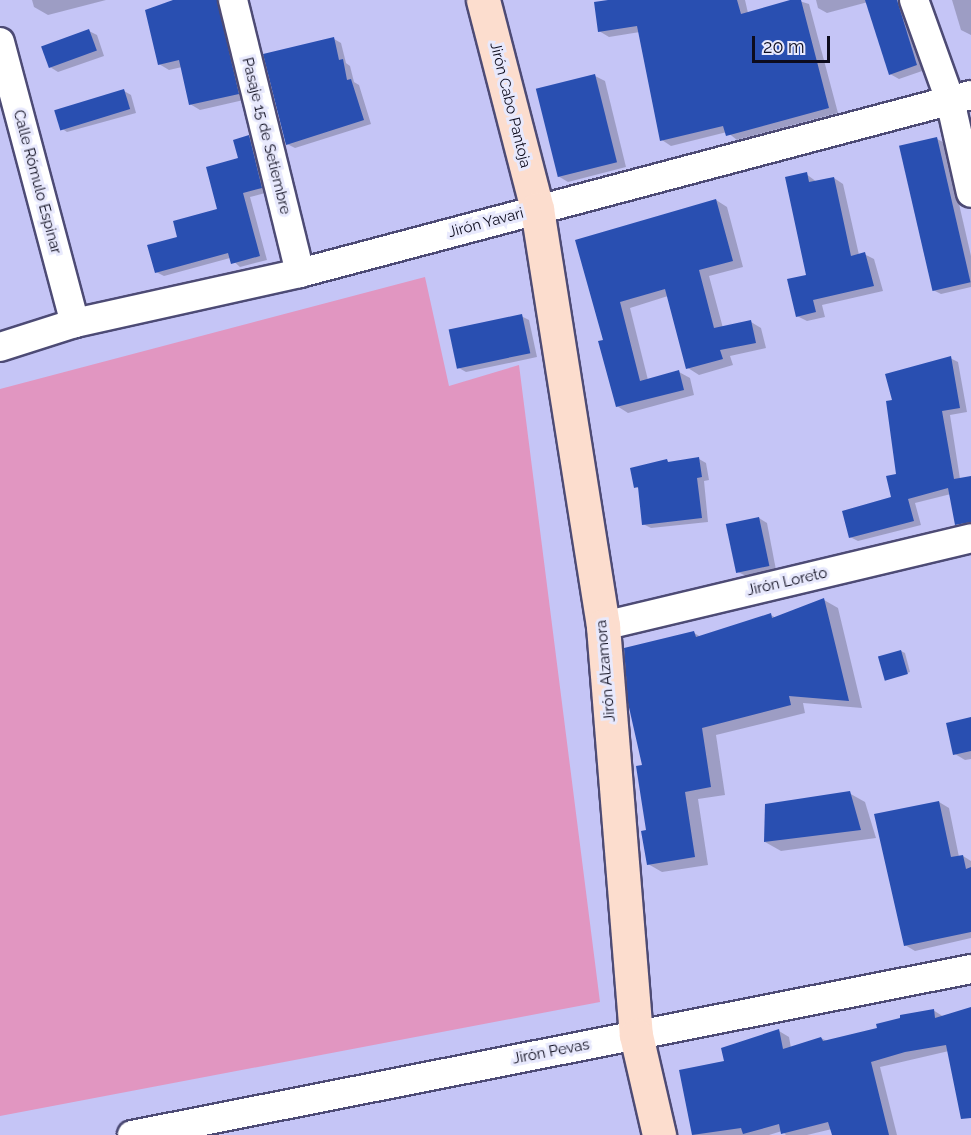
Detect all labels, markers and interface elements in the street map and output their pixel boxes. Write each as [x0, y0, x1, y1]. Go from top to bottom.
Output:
scale bar [755, 24, 833, 62]
text: 20 m [763, 36, 805, 57]
street label: Jirón Cabo Pantoja [486, 40, 534, 170]
street label: Pasaje 15 de Setiembre [238, 56, 294, 216]
street label: Calle Rómulo Espinar [9, 108, 65, 256]
street label: Jirón Yavari [446, 204, 526, 242]
street label: Jirón Loreto [745, 564, 829, 600]
street label: Jirón Alzamora [593, 619, 619, 723]
street label: Jirón Pevas [511, 1036, 591, 1068]

